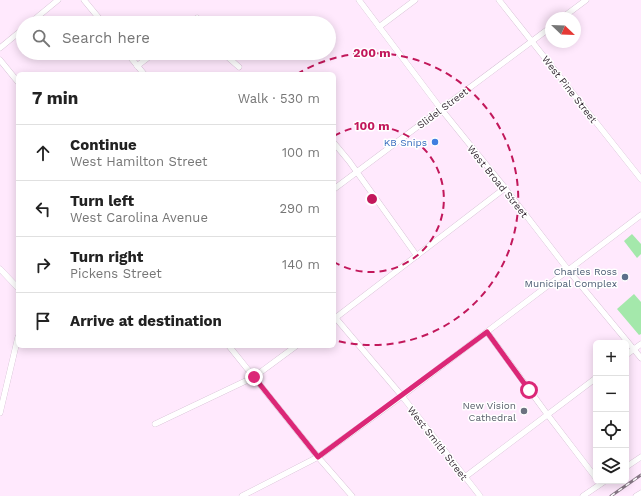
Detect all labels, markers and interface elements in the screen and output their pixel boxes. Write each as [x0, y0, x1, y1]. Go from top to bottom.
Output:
north arrow [545, 12, 581, 48]
search box [16, 16, 336, 60]
icon: search [30, 27, 52, 49]
text: Search here [62, 29, 150, 47]
text: 200 m [353, 46, 391, 60]
street label: West Pine Street [540, 54, 600, 126]
street label: Slidel Street [415, 85, 470, 131]
text: 7 min [32, 88, 78, 108]
text: Walk · 530 m [238, 91, 320, 106]
text: 100 m [354, 119, 390, 133]
text: Continue [70, 136, 137, 154]
place label: KB Snips [384, 137, 427, 148]
marker: KB Snips [430, 137, 440, 147]
icon: ahead [32, 142, 54, 164]
street label: West Broad Street [465, 143, 531, 220]
text: 100 m [282, 145, 320, 160]
text: West Hamilton Street [70, 154, 208, 169]
text: Turn left [70, 192, 134, 210]
centre of rings [365, 192, 379, 206]
icon: left [32, 198, 54, 220]
text: 290 m [279, 201, 320, 216]
text: West Carolina Avenue [70, 210, 208, 225]
text: Turn right [70, 248, 143, 266]
icon: right [32, 254, 54, 276]
text: 140 m [282, 257, 320, 272]
text: Pickens Street [70, 266, 162, 281]
place label: Charles Ross Municipal Complex [525, 266, 617, 289]
marker: Charles Ross Municipal Complex [620, 272, 630, 282]
icon: arrive [32, 310, 54, 332]
text: Arrive at destination [70, 312, 222, 330]
map controls [593, 340, 629, 484]
button: + [593, 340, 629, 376]
route end [245, 368, 263, 386]
button: − [593, 376, 629, 412]
route start [520, 381, 538, 399]
place label: New Vision Cathedral [463, 400, 516, 423]
street label: West Smith Street [405, 404, 470, 483]
marker: New Vision Cathedral [519, 406, 529, 416]
button: locate [593, 412, 629, 448]
button: layers [593, 448, 629, 484]

